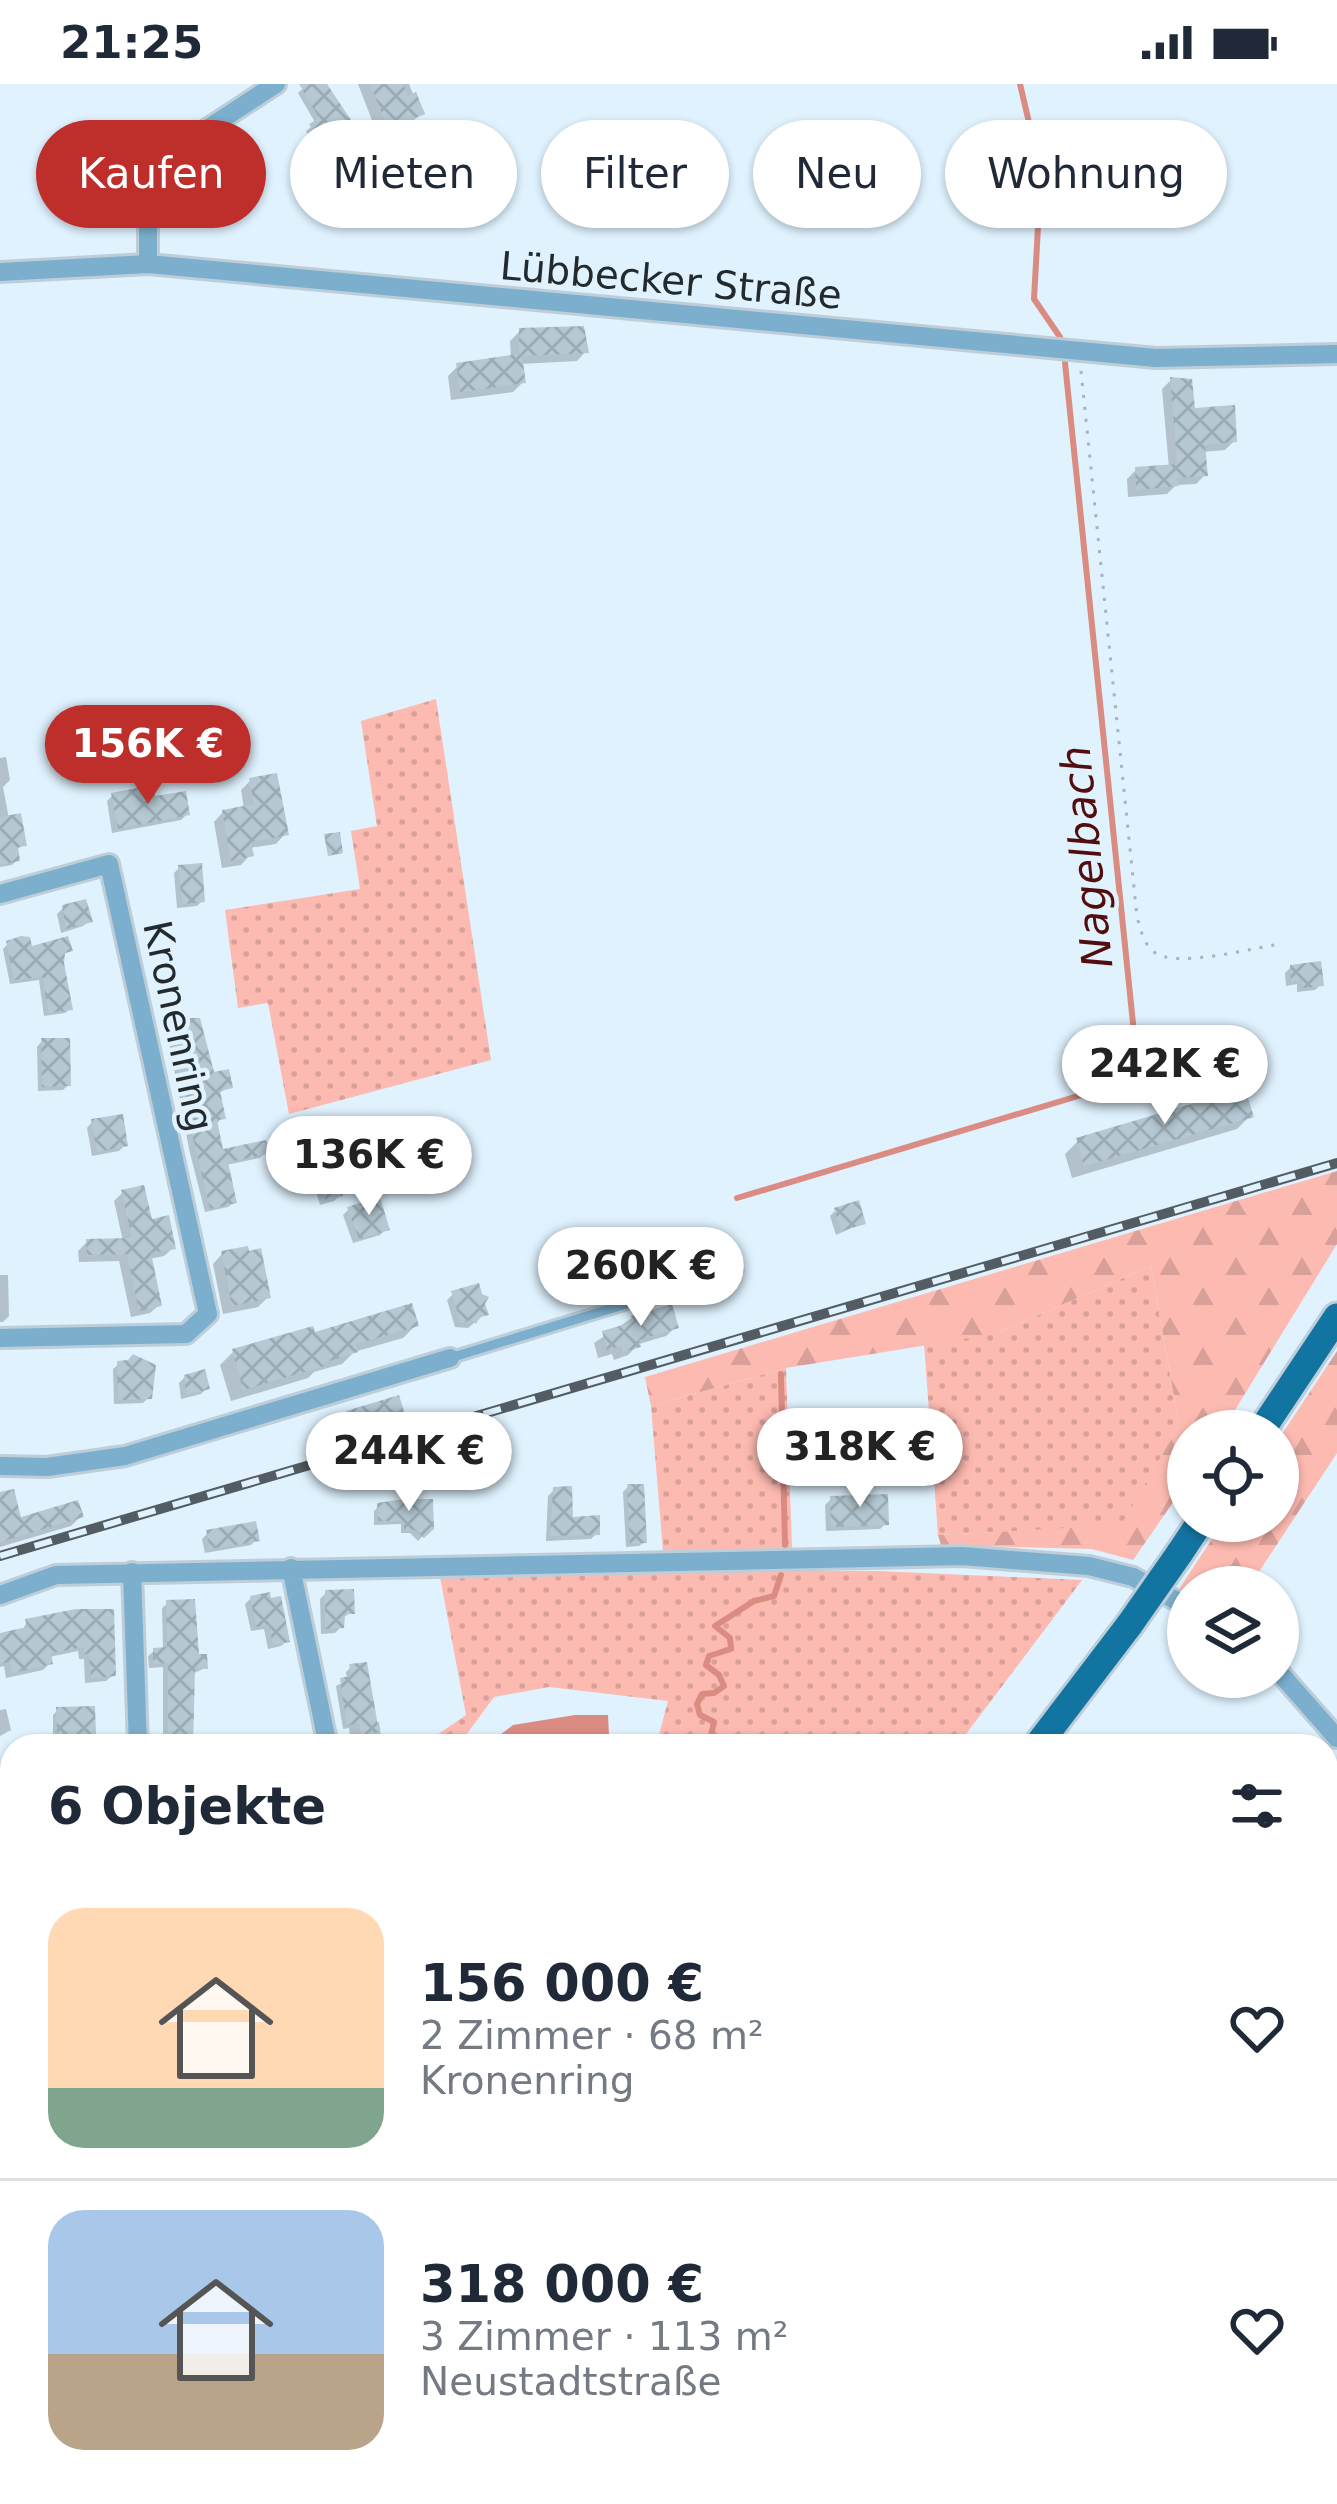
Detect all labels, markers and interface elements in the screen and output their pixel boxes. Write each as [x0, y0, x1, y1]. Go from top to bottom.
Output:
text: 21:25 [60, 16, 203, 69]
chip: Kaufen [36, 120, 266, 228]
chip: Mieten [290, 120, 517, 228]
chip: Filter [541, 120, 729, 228]
chip: Neu [753, 120, 921, 228]
chip: Wohnung [945, 120, 1227, 228]
street label: Lübbecker Straße [498, 243, 844, 318]
pin: 156K € [50, 705, 246, 807]
text: 156K € [72, 721, 224, 766]
water label: Nagelbach [1050, 743, 1123, 971]
street label: Kronenring [134, 917, 223, 1136]
pin: 242K € [1067, 1025, 1263, 1127]
text: 242K € [1089, 1041, 1241, 1086]
pin: 136K € [271, 1116, 467, 1218]
text: 136K € [293, 1132, 445, 1177]
pin: 260K € [543, 1227, 739, 1329]
text: 260K € [565, 1243, 717, 1288]
pin: 318K € [762, 1408, 958, 1510]
map controls [1167, 1410, 1299, 1698]
button: locate [1167, 1410, 1299, 1542]
pin: 244K € [311, 1412, 507, 1514]
text: 318K € [784, 1424, 936, 1469]
text: 244K € [333, 1428, 485, 1473]
button: layers [1167, 1566, 1299, 1698]
icon: filters [1224, 1773, 1290, 1839]
text: 6 Objekte [48, 1777, 326, 1836]
text: 156 000 € [420, 1954, 704, 2013]
icon: home [144, 1956, 288, 2100]
icon: heart [1224, 1995, 1290, 2061]
text: 2 Zimmer · 68 m² [420, 2013, 764, 2058]
text: Kronenring [420, 2058, 634, 2103]
text: 318 000 € [420, 2255, 704, 2314]
icon: home [144, 2258, 288, 2402]
icon: heart [1224, 2297, 1290, 2363]
text: 3 Zimmer · 113 m² [420, 2314, 788, 2359]
text: Neustadtstraße [420, 2359, 722, 2404]

